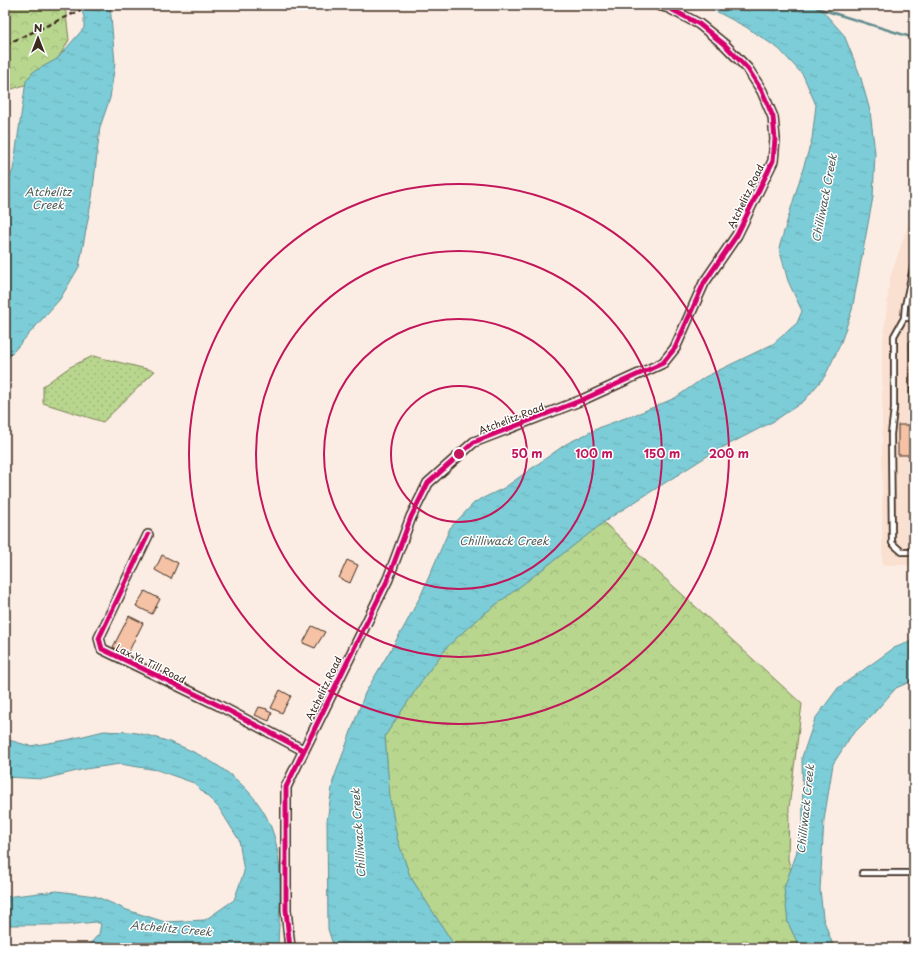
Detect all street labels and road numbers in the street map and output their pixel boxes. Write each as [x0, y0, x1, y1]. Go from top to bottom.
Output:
street label: Atchelitz Road [723, 161, 767, 230]
street label: Atchelitz Road [476, 399, 546, 437]
street label: Lax Ya Till Road [114, 640, 189, 686]
street label: Atchelitz Road [301, 653, 345, 722]

